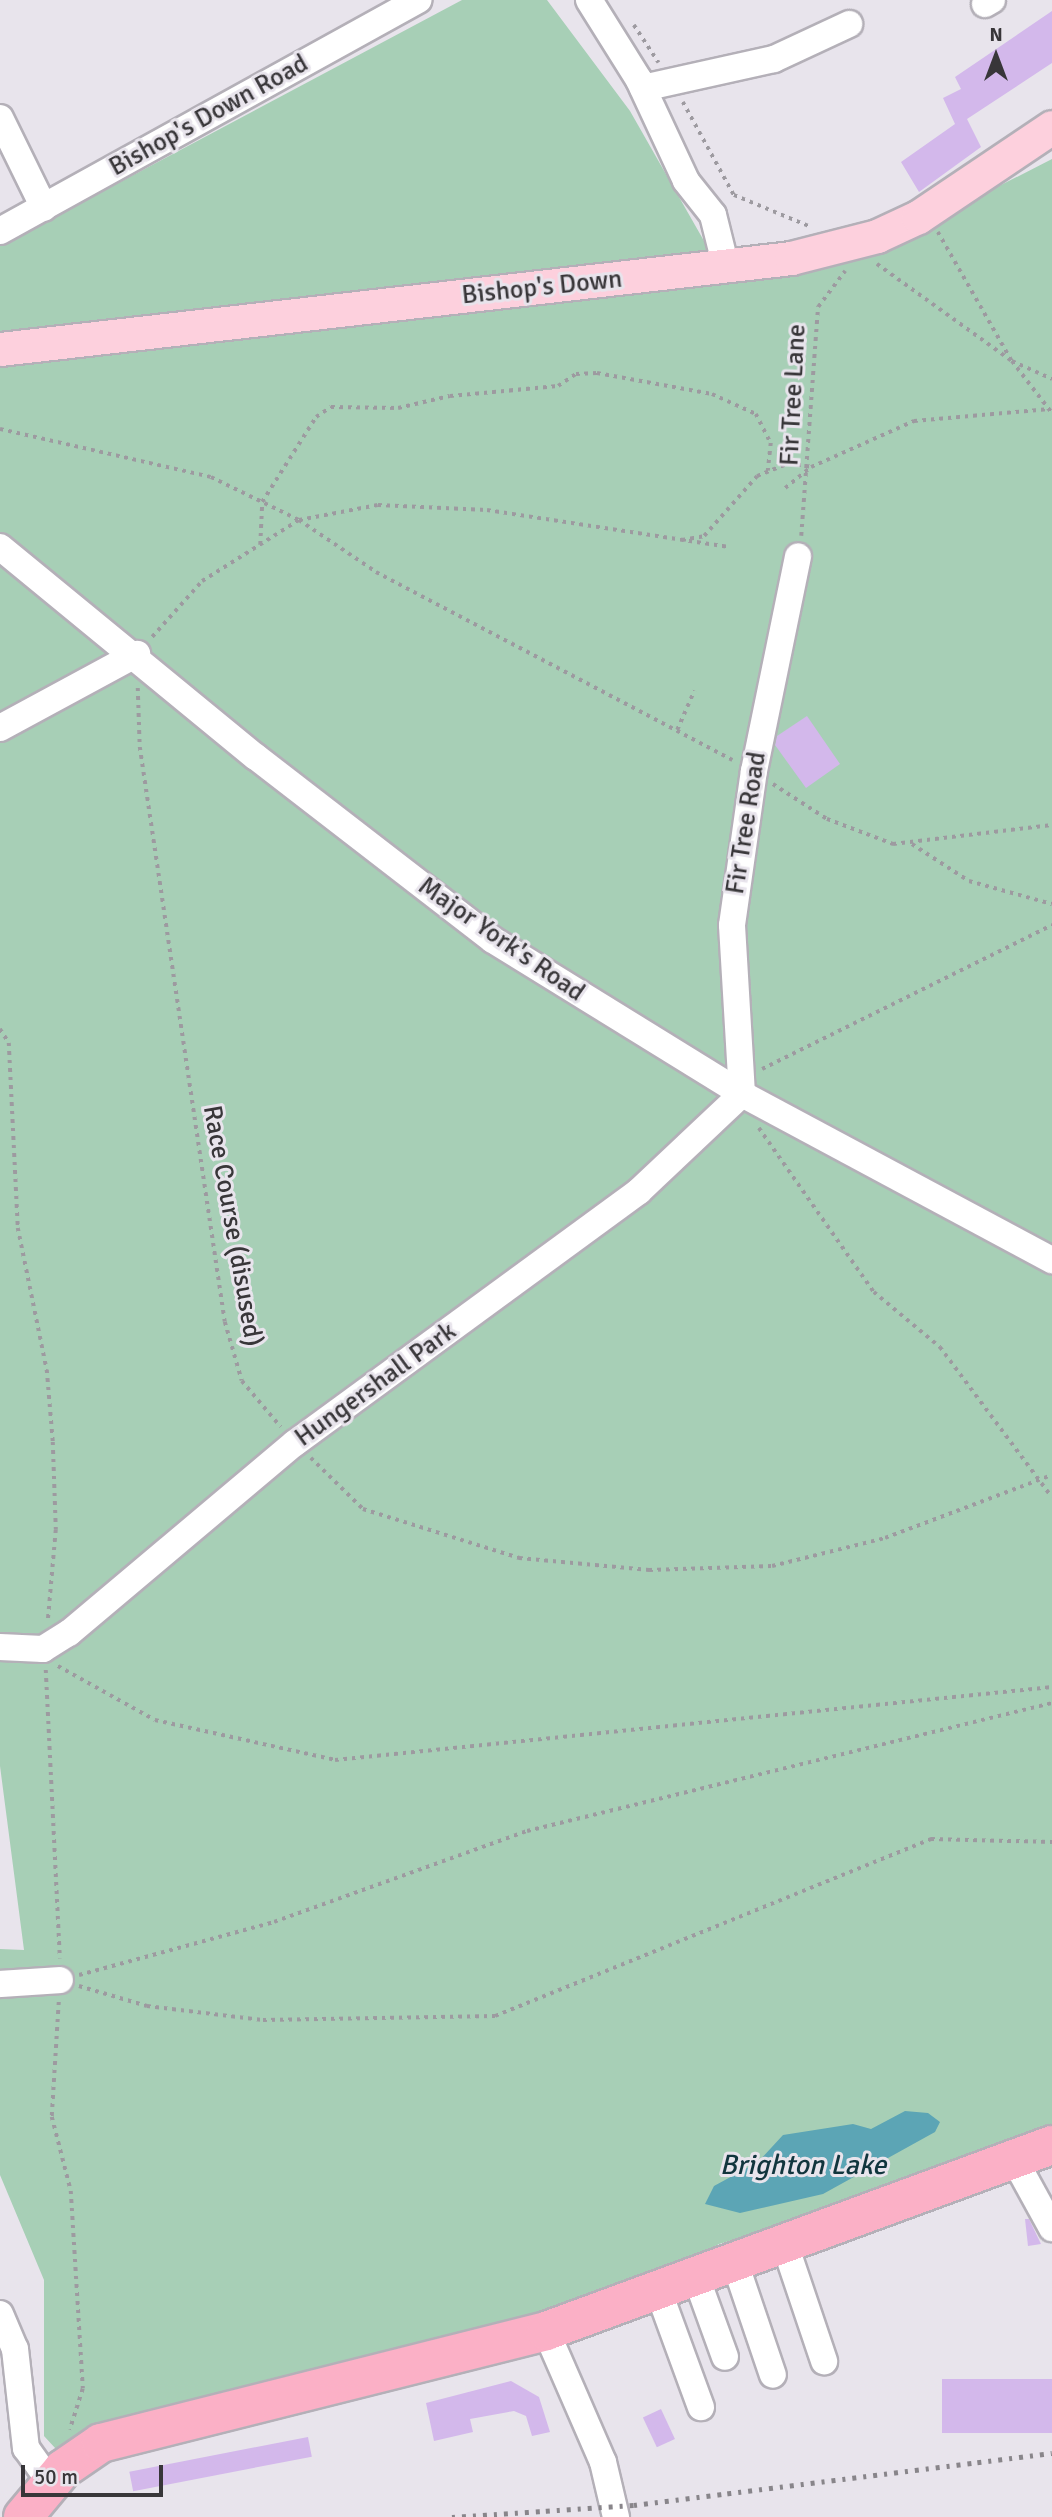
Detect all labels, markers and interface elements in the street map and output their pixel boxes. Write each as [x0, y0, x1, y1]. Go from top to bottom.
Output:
north arrow [961, 21, 1031, 91]
text: N [989, 23, 1003, 47]
street label: Bishop's Down Road [104, 48, 314, 184]
street label: Bishop's Down [460, 264, 624, 312]
street label: Fir Tree Lane [775, 323, 813, 467]
street label: Fir Tree Road [720, 749, 774, 897]
street label: Major York's Road [412, 871, 590, 1009]
street label: Race Course (disused) [195, 1103, 269, 1349]
street label: Hungershall Park [289, 1316, 463, 1454]
water label: Brighton Lake [720, 2148, 886, 2182]
scale bar [24, 2450, 166, 2494]
text: 50 m [34, 2464, 78, 2490]

